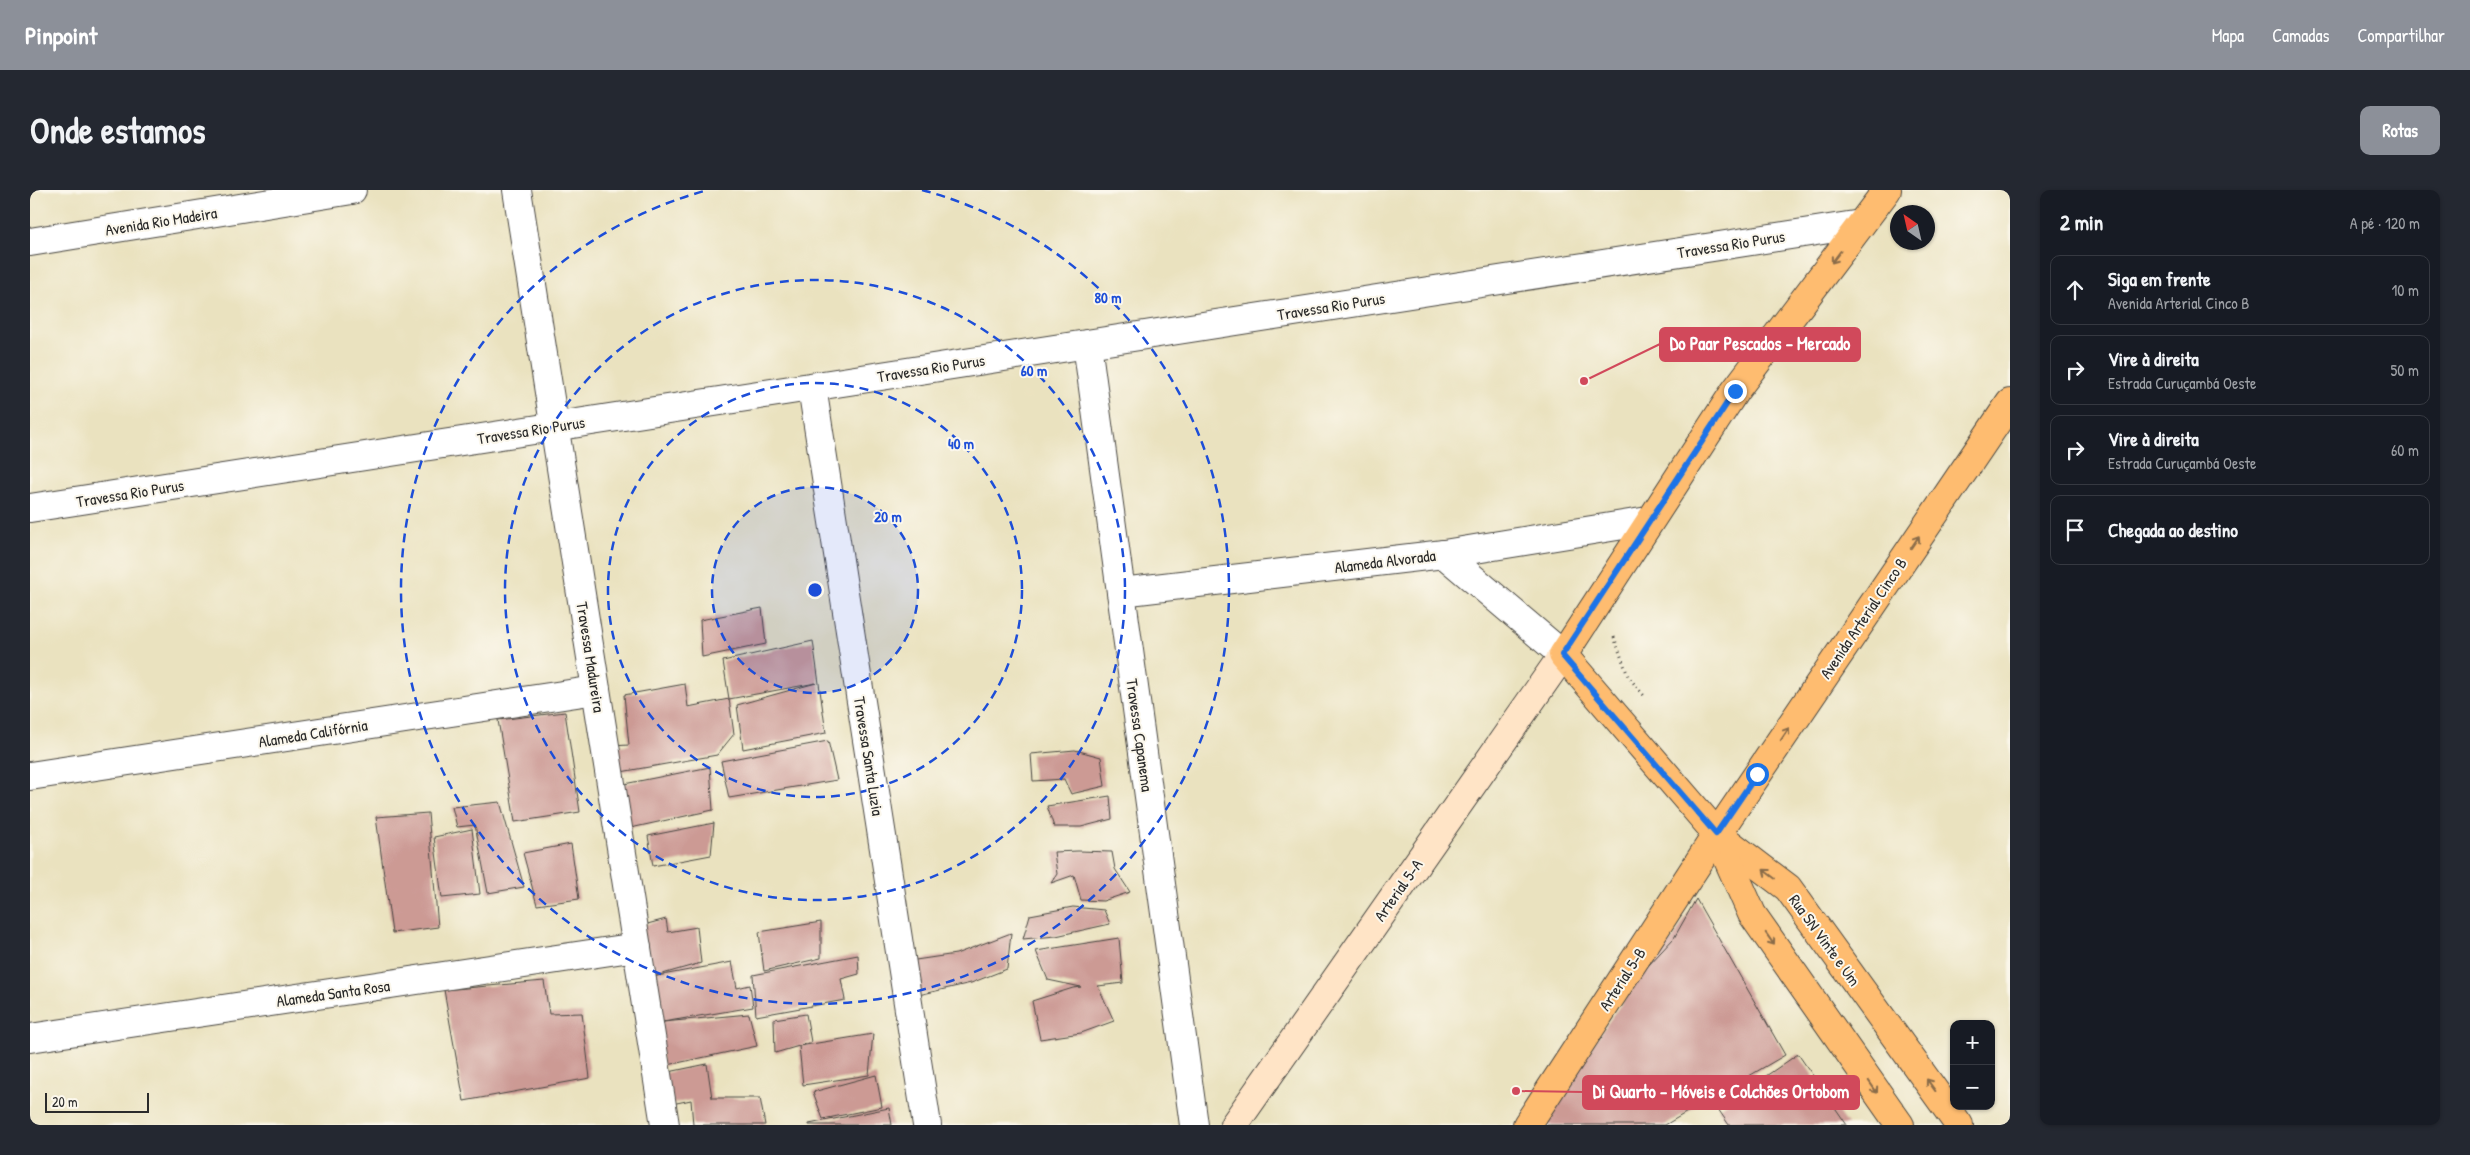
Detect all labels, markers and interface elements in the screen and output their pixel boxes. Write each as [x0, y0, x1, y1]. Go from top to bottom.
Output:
text: Pinpoint [25, 19, 97, 51]
text: Mapa [2212, 23, 2244, 48]
text: Camadas [2272, 23, 2329, 48]
text: Compartilhar [2357, 23, 2445, 48]
button: Rotas [2360, 106, 2440, 155]
text: Onde estamos [30, 107, 205, 154]
street label: Avenida Rio Madeira [103, 201, 219, 241]
north arrow [1890, 205, 1935, 250]
text: 2 min [2060, 208, 2103, 237]
text: A pé · 120 m [2350, 212, 2420, 234]
street label: Travessa Rio Purus [1676, 225, 1786, 263]
one-way arrow [1831, 250, 1841, 264]
text: Siga em frente [2108, 266, 2211, 292]
icon: ahead [2061, 276, 2089, 304]
text: 10 m [2391, 279, 2419, 301]
text: 80 m [1095, 287, 1121, 308]
street label: Travessa Rio Purus [1276, 287, 1386, 325]
text: Avenida Arterial Cinco B [2108, 292, 2249, 314]
callout: Do Paar Pescados - Mercado [1660, 328, 1860, 361]
text: Do Paar Pescados - Mercado [1670, 331, 1851, 356]
text: Vire à direita [2108, 346, 2199, 372]
street label: Travessa Rio Purus [876, 349, 986, 387]
icon: right [2061, 356, 2089, 384]
text: 50 m [2391, 359, 2419, 381]
text: 60 m [1021, 360, 1047, 381]
text: Estrada Curuçambá Oeste [2108, 372, 2256, 394]
route end [1724, 380, 1747, 403]
street label: Travessa Rio Purus [476, 411, 586, 449]
text: Vire à direita [2108, 426, 2199, 452]
text: 40 m [948, 433, 974, 454]
icon: right [2061, 436, 2089, 464]
text: 60 m [2391, 439, 2419, 461]
text: Estrada Curuçambá Oeste [2108, 452, 2256, 474]
street label: Travessa Rio Purus [75, 474, 185, 512]
text: 20 m [874, 506, 902, 527]
icon: arrive [2061, 516, 2089, 544]
text: Chegada ao destino [2108, 517, 2238, 543]
one-way arrow [1910, 535, 1920, 549]
street label: Alameda Alvorada [1333, 544, 1437, 578]
street label: Avenida Arterial Cinco B [1814, 553, 1912, 683]
centre of rings [806, 581, 824, 599]
street label: Travessa Madureira [571, 600, 611, 714]
street label: Travessa Capanema [1121, 677, 1159, 793]
street label: Travessa Santa Luzia [849, 695, 889, 817]
street label: Alameda Califórnia [257, 714, 369, 752]
one-way arrow [1780, 727, 1790, 741]
route start [1746, 763, 1769, 786]
street label: Arterial 5-A [1369, 855, 1427, 925]
one-way arrow [1763, 868, 1776, 879]
street label: Rua SN Vinte e Um [1784, 890, 1866, 990]
one-way arrow [1765, 932, 1775, 946]
street label: Arterial 5-B [1593, 943, 1651, 1015]
street label: Alameda Santa Rosa [275, 974, 391, 1012]
map controls [1950, 1020, 1995, 1110]
button: + [1950, 1020, 1995, 1065]
button: − [1950, 1065, 1995, 1110]
callout: Di Quarto - Móveis e Colchões Ortobom [1583, 1076, 1859, 1109]
text: Di Quarto - Móveis e Colchões Ortobom [1593, 1079, 1849, 1104]
one-way arrow [1925, 1079, 1936, 1093]
one-way arrow [1868, 1080, 1878, 1094]
scale bar [45, 1090, 149, 1113]
text: 20 m [52, 1092, 78, 1111]

